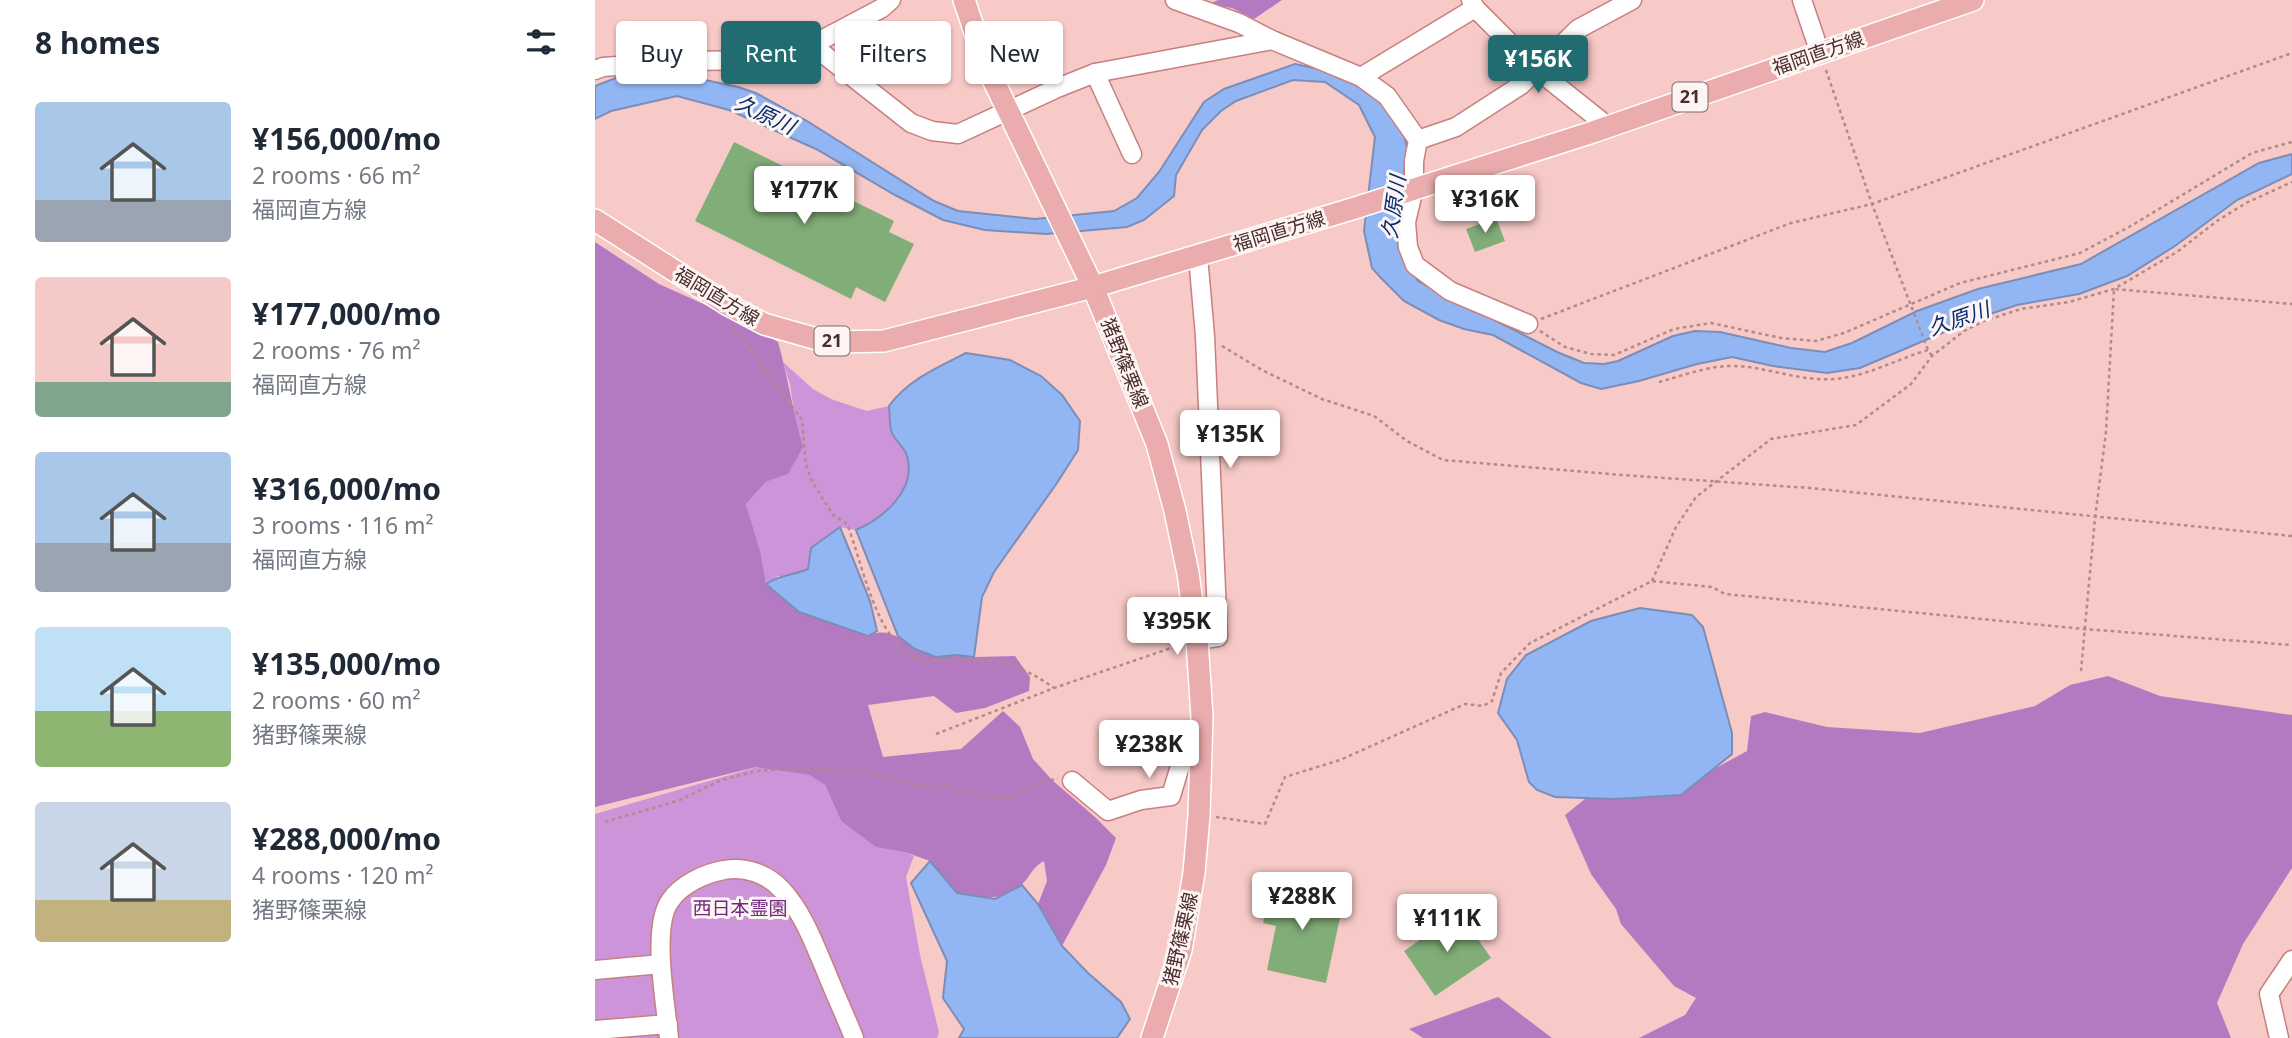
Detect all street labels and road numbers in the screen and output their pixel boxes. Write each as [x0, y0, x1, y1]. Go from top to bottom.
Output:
street label: 福岡直方線 [1769, 25, 1867, 81]
road number: 21 [1673, 82, 1707, 112]
street label: 福岡直方線 [1230, 205, 1328, 257]
street label: 福岡直方線 [670, 260, 764, 332]
street label: 猪野篠栗線 [1095, 314, 1155, 412]
road number: 21 [814, 326, 849, 356]
street label: 猪野篠栗線 [1157, 890, 1203, 988]

